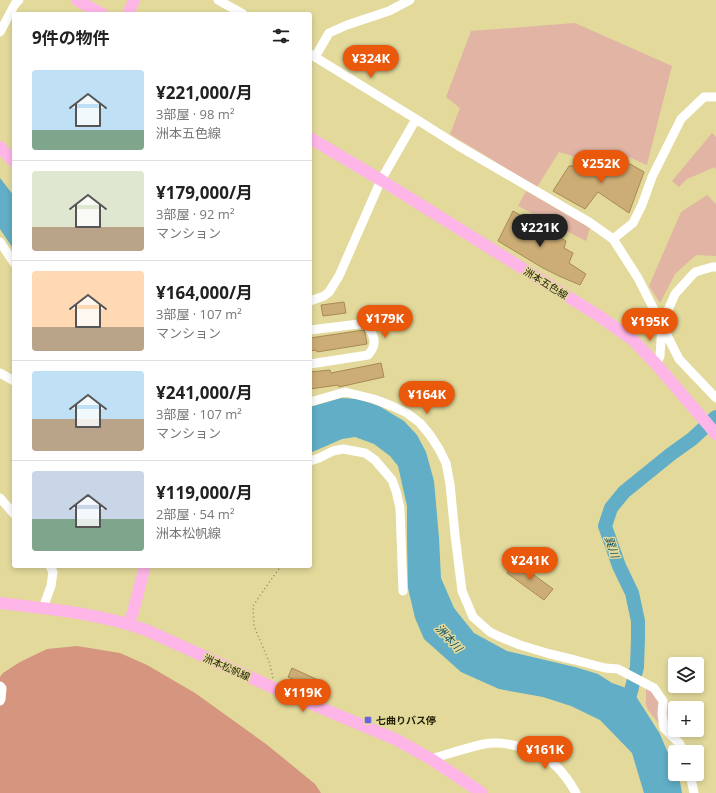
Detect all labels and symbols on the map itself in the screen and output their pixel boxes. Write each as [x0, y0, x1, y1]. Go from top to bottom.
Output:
pin: ¥324K [343, 45, 399, 79]
pin: ¥252K [573, 150, 629, 184]
pin: ¥221K [512, 214, 568, 248]
street label: 洲本五色線 [521, 264, 571, 302]
pin: ¥179K [357, 305, 413, 339]
pin: ¥195K [622, 308, 678, 342]
pin: ¥164K [399, 381, 455, 415]
water label: 巽川 [602, 534, 623, 561]
pin: ¥241K [502, 547, 558, 581]
water label: 洲本川 [433, 620, 467, 656]
street label: 洲本松帆線 [201, 650, 253, 684]
pin: ¥119K [275, 679, 331, 713]
place label: 七曲りバス停 [376, 713, 436, 727]
marker: 七曲りバス停 [363, 715, 373, 725]
pin: ¥161K [517, 736, 573, 770]

